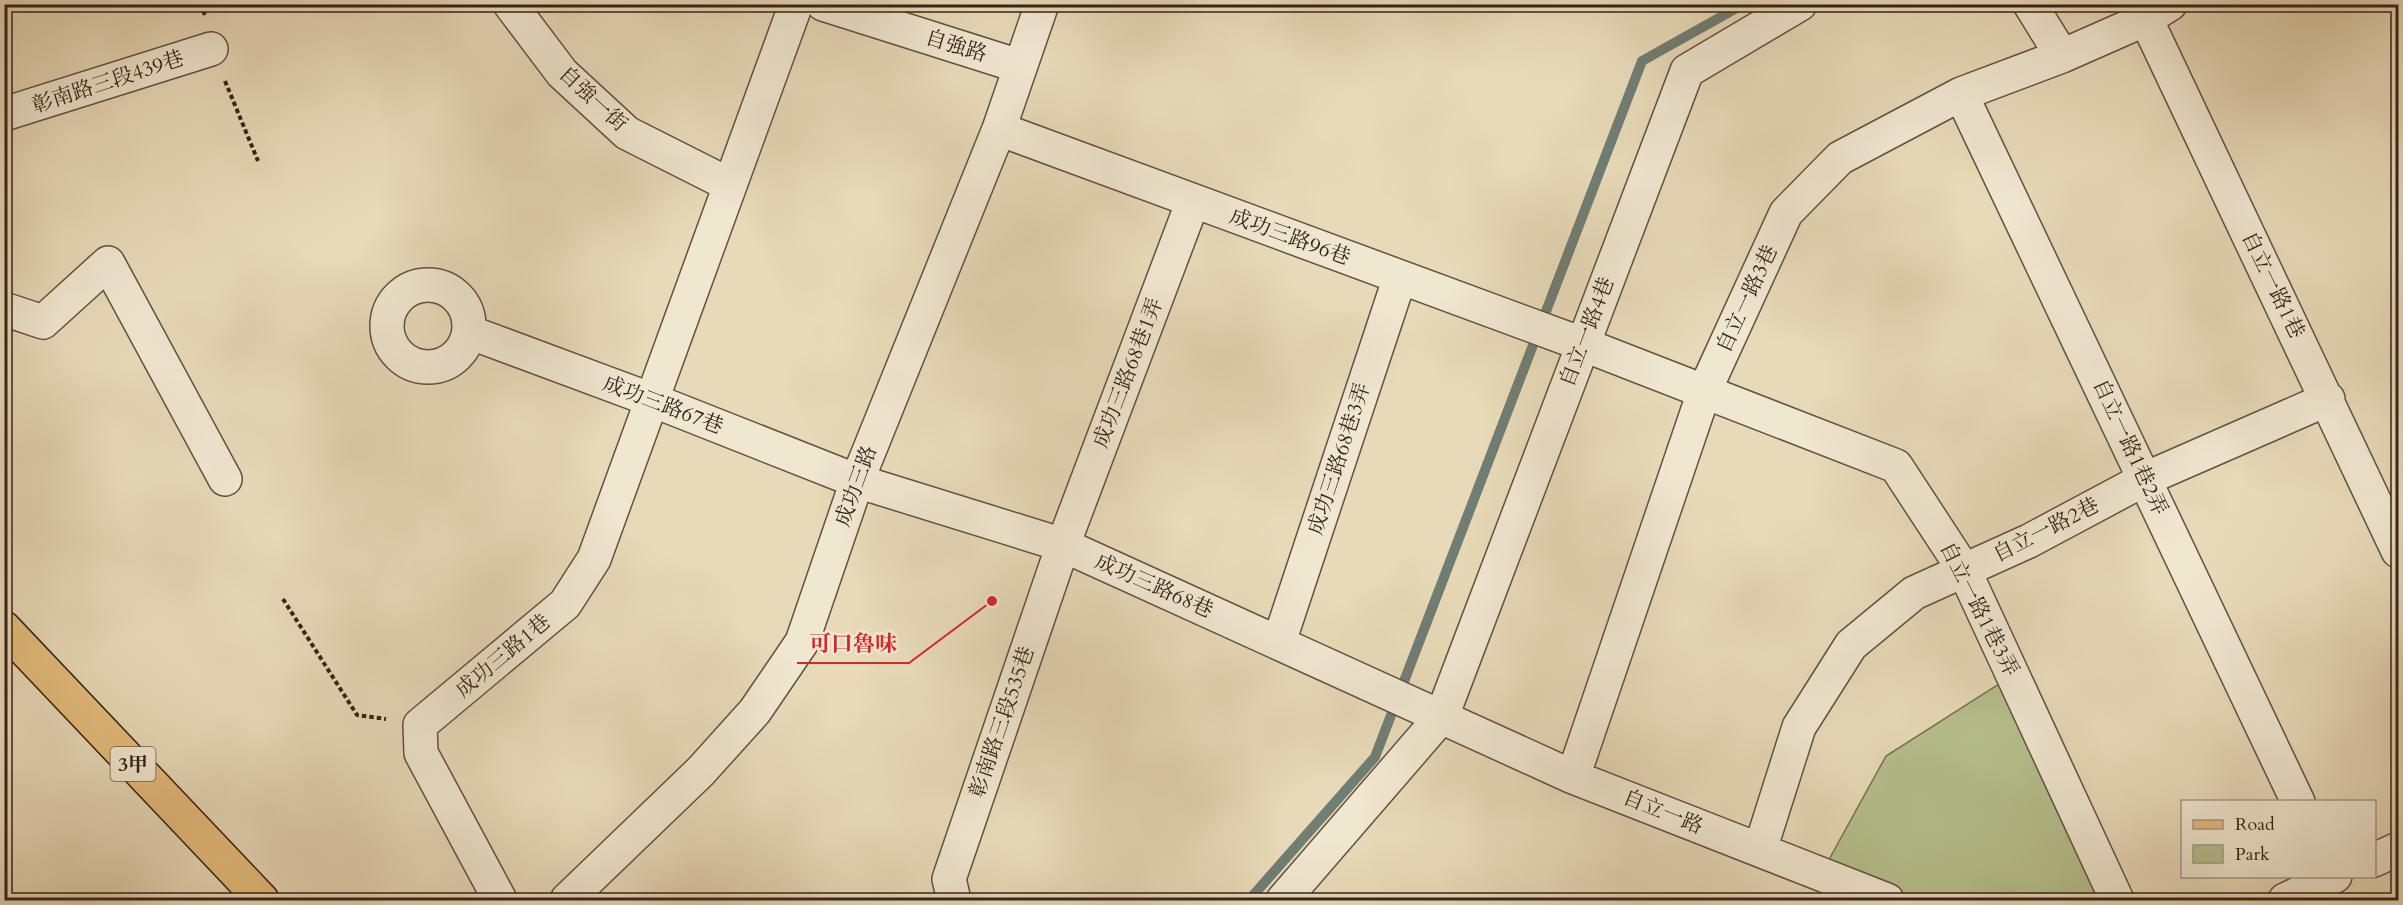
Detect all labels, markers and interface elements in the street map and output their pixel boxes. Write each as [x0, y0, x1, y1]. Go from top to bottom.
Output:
street label: 自強路 [922, 23, 990, 69]
street label: 彰南路三段439巷 [28, 44, 188, 120]
street label: 自強一街 [552, 60, 634, 138]
street label: 成功三路96巷 [1226, 202, 1354, 272]
street label: 自立一路1巷 [2235, 227, 2311, 343]
street label: 自立一路3巷 [1709, 240, 1785, 358]
street label: 自立一路4巷 [1553, 273, 1621, 391]
street label: 成功三路68巷1弄 [1086, 294, 1170, 452]
street label: 成功三路67巷 [599, 369, 727, 441]
street label: 自立一路1巷2弄 [2086, 374, 2174, 520]
street label: 成功三路68巷3弄 [1301, 379, 1377, 539]
street label: 成功三路 [828, 442, 884, 530]
street label: 自立一路2巷 [1988, 491, 2104, 569]
street label: 自立一路1巷3弄 [1933, 537, 2025, 681]
street label: 成功三路68巷 [1090, 547, 1218, 625]
street label: 成功三路1巷 [449, 608, 557, 704]
callout: 可口魯味 [797, 623, 909, 663]
text: 可口魯味 [809, 629, 897, 659]
street label: 彰南路三段535巷 [963, 642, 1041, 802]
road number: 3甲 [110, 747, 156, 781]
street label: 自立一路 [1619, 783, 1707, 841]
legend [2181, 800, 2376, 878]
text: Road [2235, 812, 2275, 837]
text: Park [2235, 842, 2270, 867]

